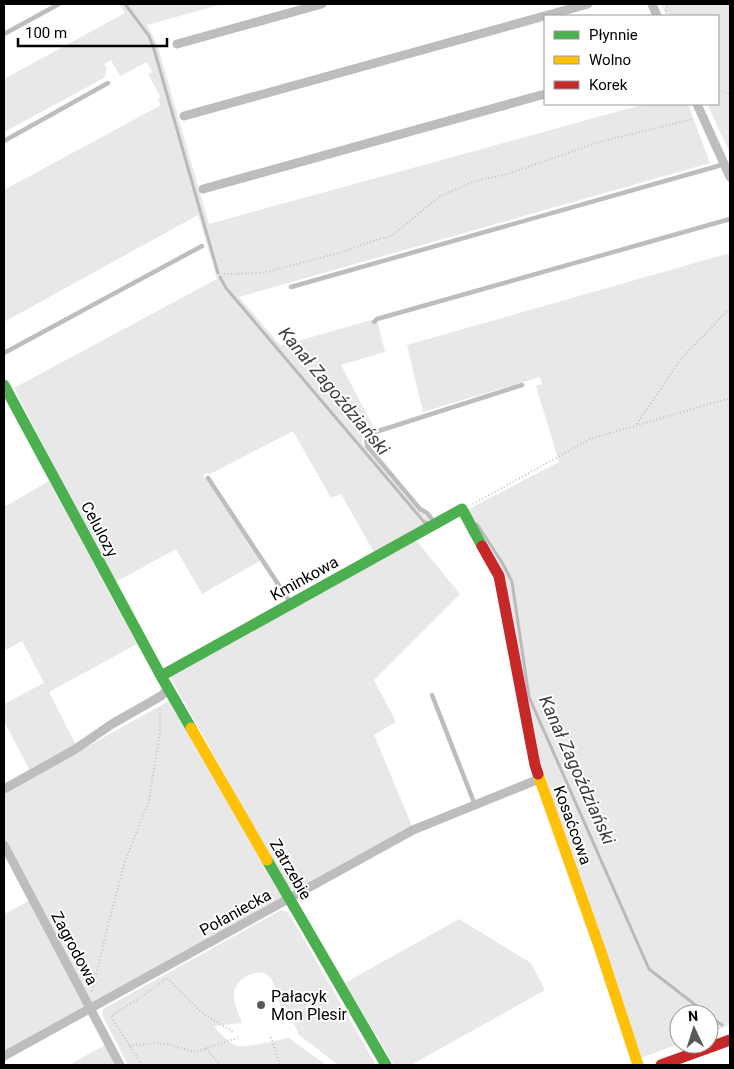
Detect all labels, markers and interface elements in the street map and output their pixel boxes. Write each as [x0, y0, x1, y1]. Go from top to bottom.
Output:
scale bar [18, 15, 166, 47]
legend [544, 15, 719, 105]
text: 100 m [25, 24, 67, 42]
text: Płynnie [589, 26, 638, 44]
text: Wolno [589, 51, 631, 69]
text: Korek [589, 76, 628, 94]
water label: Kanał Zagoździański [275, 322, 395, 460]
street label: Celulozy [77, 498, 122, 561]
street label: Kminkowa [267, 552, 341, 605]
water label: Kanał Zagoździański [535, 692, 620, 848]
street label: Kosaćcowa [549, 783, 596, 867]
street label: Zatrzebie [266, 836, 315, 903]
street label: Połaniecka [196, 885, 274, 940]
street label: Zagrodowa [47, 908, 102, 988]
place label: Pałacyk Mon Plesir [271, 987, 348, 1024]
marker: Pałacyk Mon Plesir [255, 999, 267, 1011]
north arrow [669, 1004, 719, 1054]
text: N [688, 1008, 699, 1024]

